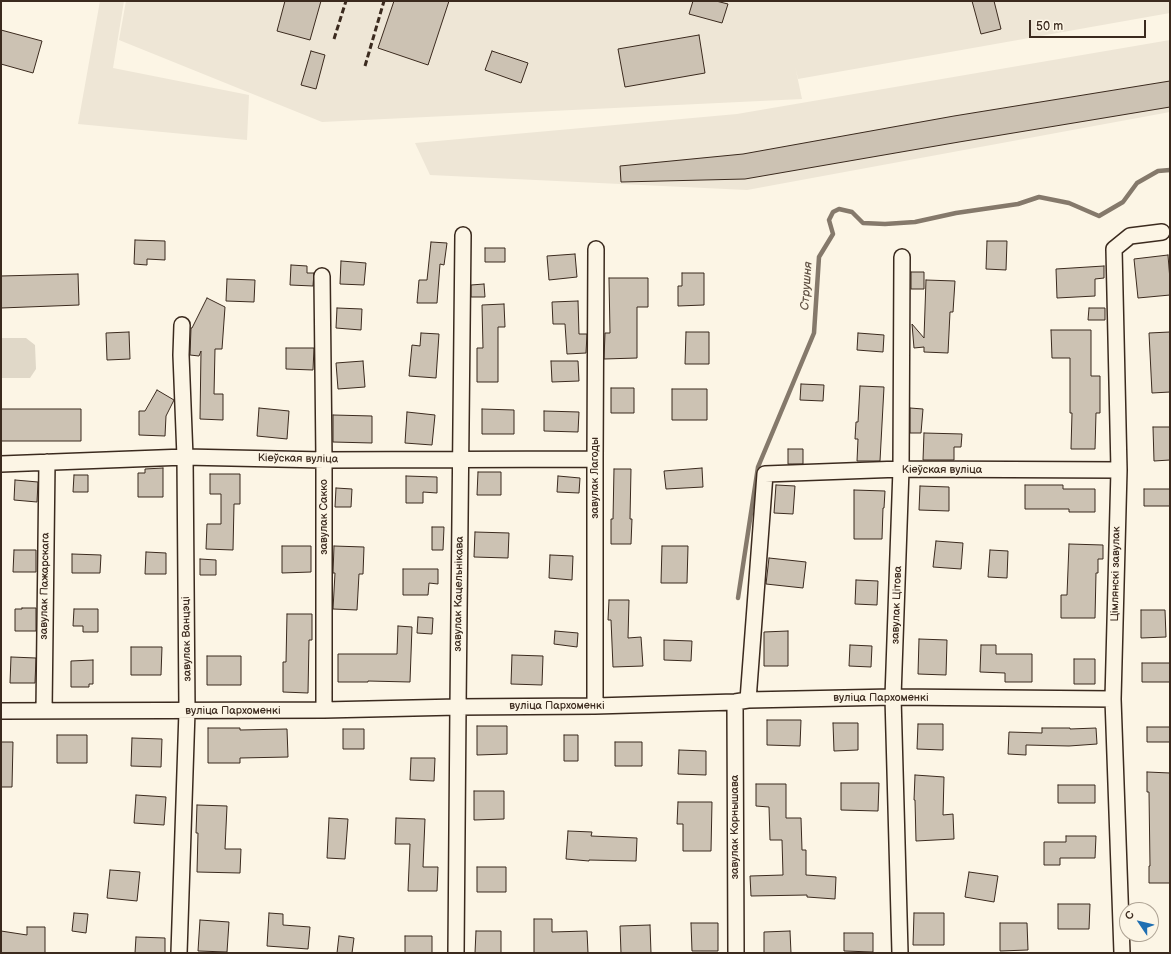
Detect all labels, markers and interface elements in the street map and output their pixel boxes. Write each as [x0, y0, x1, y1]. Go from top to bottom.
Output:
scale bar [1031, 12, 1148, 38]
text: 50 m [1036, 19, 1063, 34]
water label: Струшня [798, 261, 816, 311]
street label: завулак Лагоды [588, 437, 602, 519]
street label: Кіеўская вуліца [258, 452, 338, 466]
street label: Кіеўская вуліца [902, 463, 982, 477]
street label: завулак Сакко [317, 479, 331, 555]
street label: Цімлянскі завулак [1109, 526, 1123, 622]
street label: завулак Пажарскага [37, 532, 53, 640]
street label: завулак Кацельнікава [451, 536, 467, 652]
street label: завулак Цітова [889, 566, 905, 644]
street label: завулак Ванцэці [180, 596, 194, 682]
street label: вуліца Пархоменкі [833, 691, 929, 705]
street label: вуліца Пархоменкі [509, 699, 605, 713]
street label: вуліца Пархоменкі [185, 704, 281, 718]
street label: завулак Корнышава [728, 775, 742, 879]
north arrow [1119, 902, 1159, 942]
text: С [1122, 909, 1137, 922]

